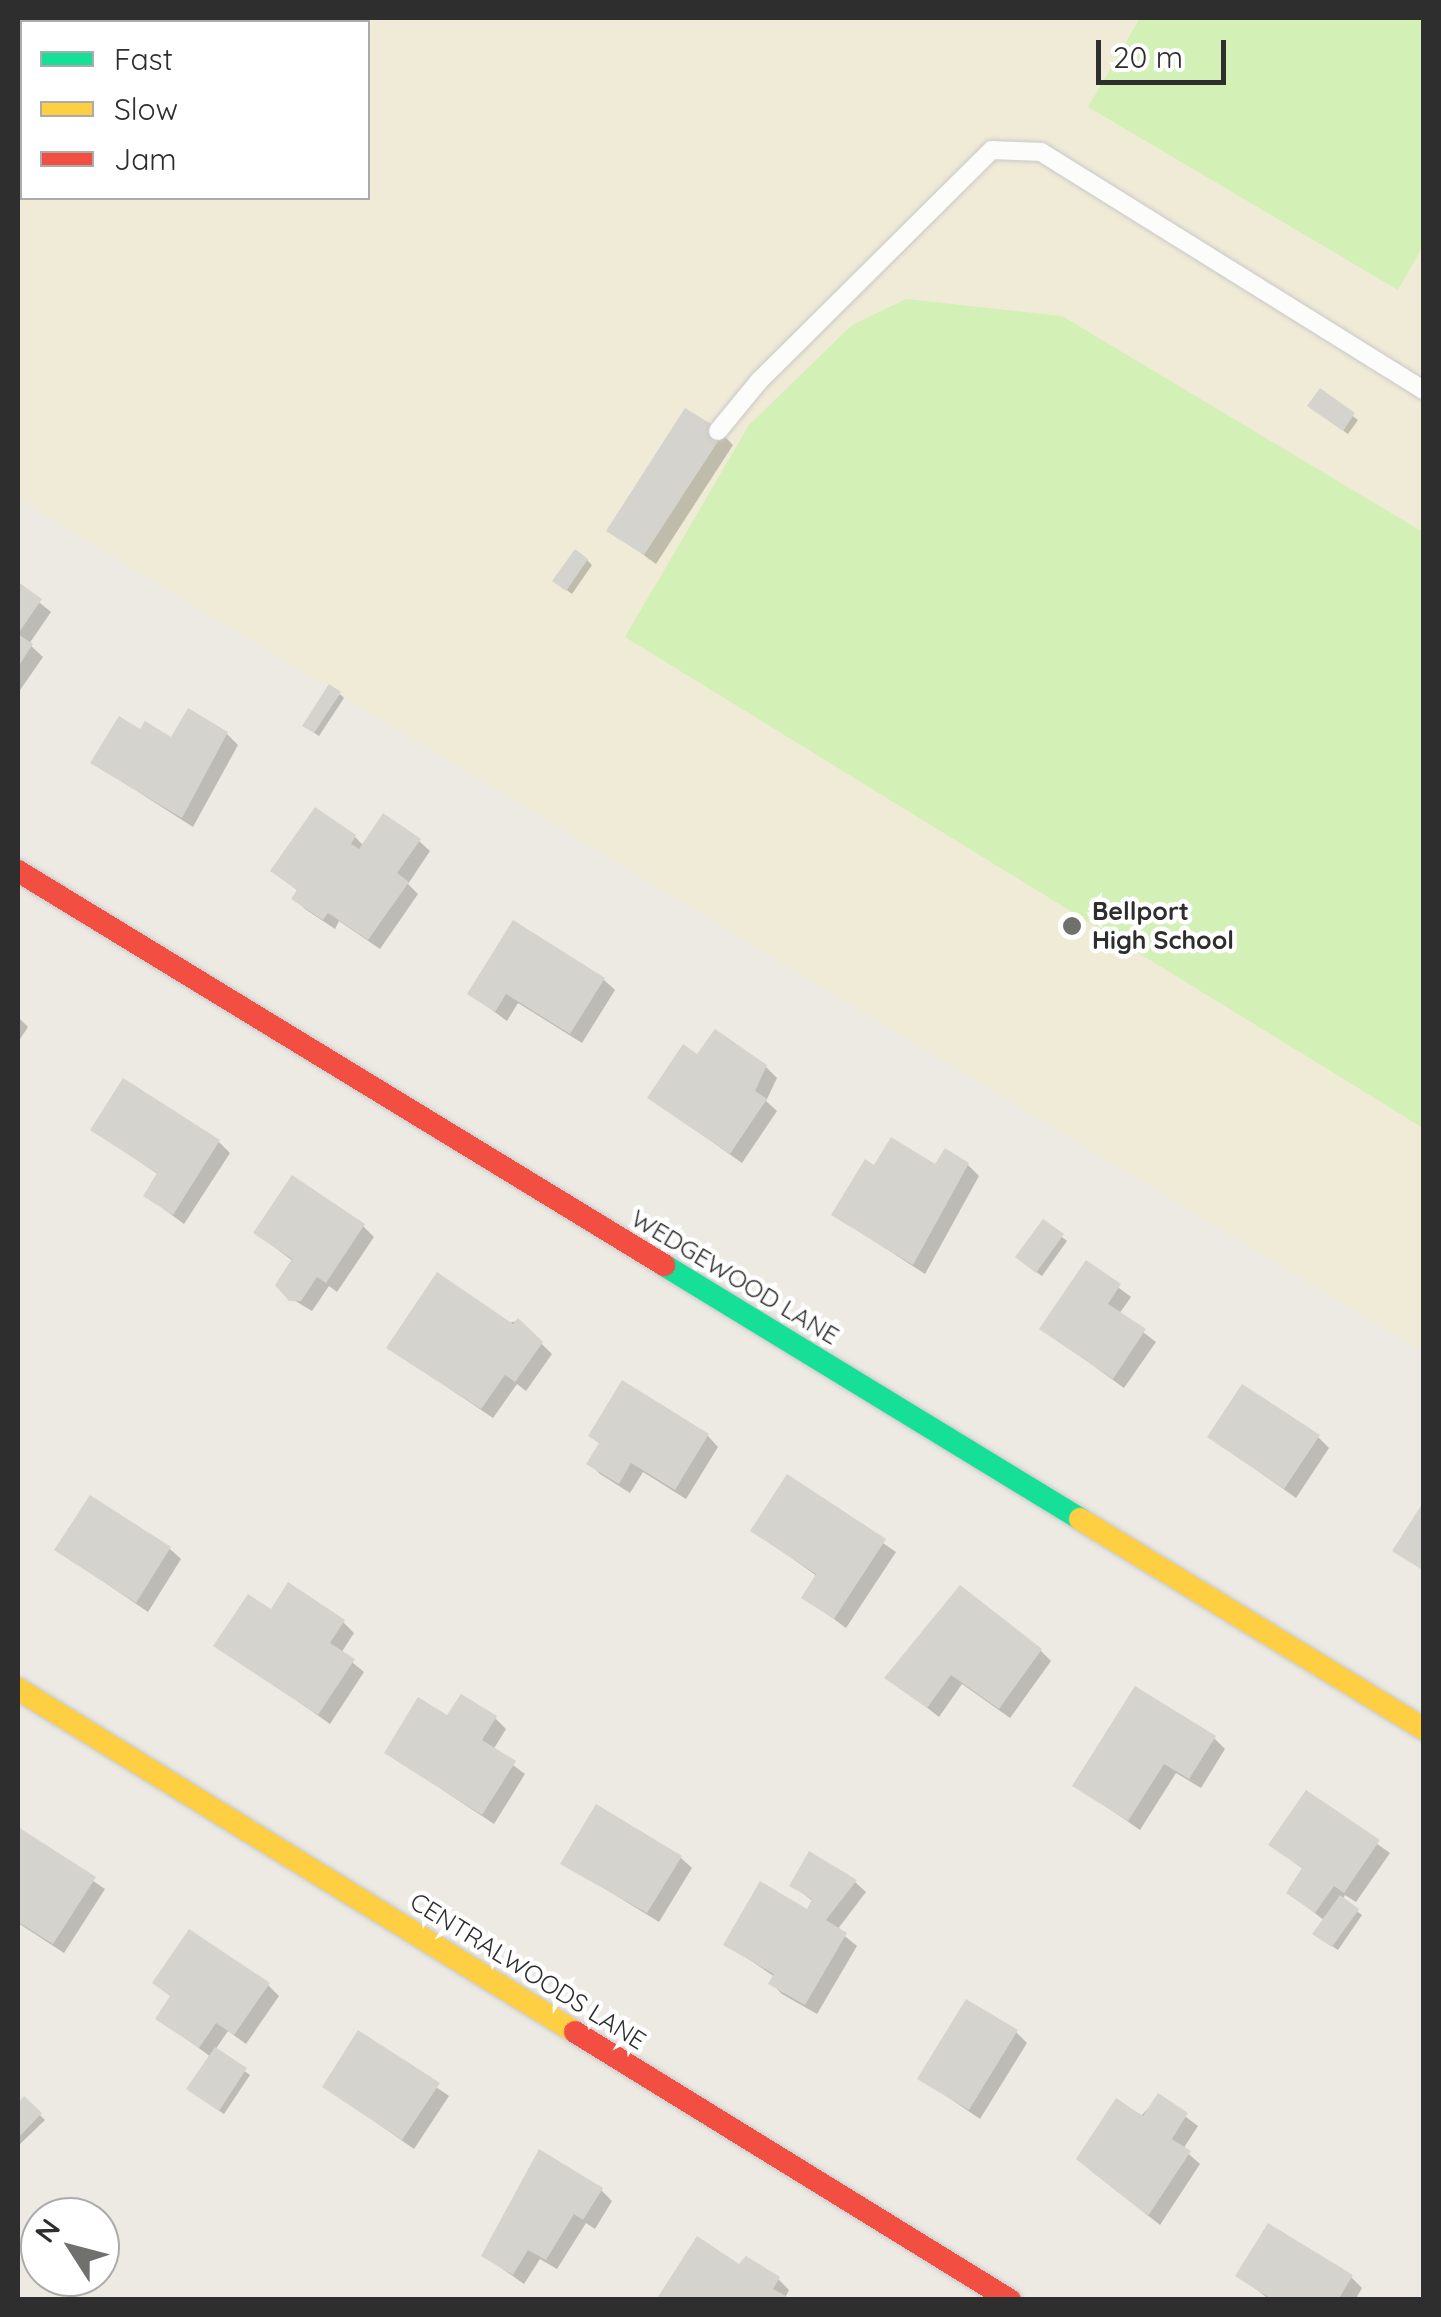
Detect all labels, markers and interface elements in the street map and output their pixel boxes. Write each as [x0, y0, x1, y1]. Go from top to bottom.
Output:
legend [20, 20, 370, 200]
scale bar [1101, 20, 1231, 82]
text: 20 m [1113, 38, 1183, 76]
text: Fast [114, 40, 173, 78]
text: Slow [114, 90, 178, 128]
text: Jam [114, 140, 177, 178]
place label: Bellport High School [1092, 897, 1234, 956]
marker: Bellport High School [1061, 915, 1083, 937]
street label: WEDGEWOOD LANE [626, 1203, 844, 1351]
street label: CENTRALWOODS LANE [405, 1886, 651, 2056]
north arrow [20, 2197, 120, 2297]
text: N [27, 2212, 67, 2249]

